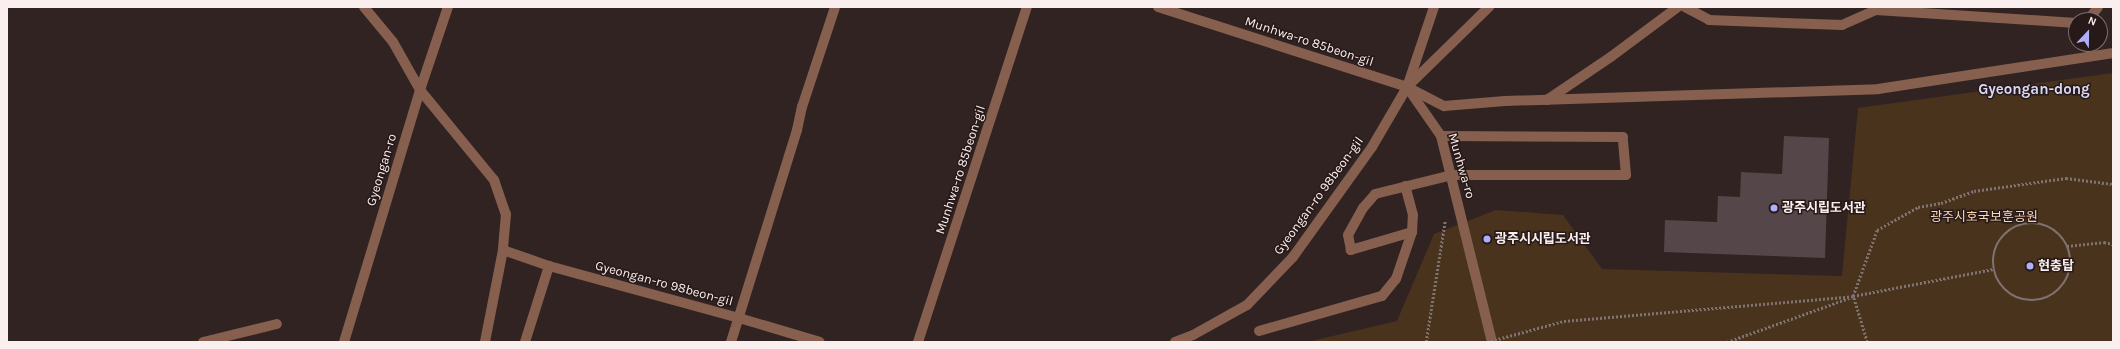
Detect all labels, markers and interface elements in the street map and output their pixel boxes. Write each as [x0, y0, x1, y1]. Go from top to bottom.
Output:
north arrow [2068, 12, 2108, 52]
street label: Munhwa-ro 85beon-gil [1243, 14, 1375, 70]
text: N [2086, 14, 2098, 29]
district label: Gyeongan-dong [1978, 81, 2090, 99]
street label: Munhwa-ro 85beon-gil [933, 104, 989, 236]
street label: Munhwa-ro [1444, 131, 1478, 201]
street label: Gyeongan-ro [364, 132, 400, 208]
street label: Gyeongan-ro 98beon-gil [1271, 134, 1367, 258]
place label: 광주시립도서관 [1782, 200, 1866, 216]
marker: 광주시립도서관 [1769, 203, 1779, 213]
park label: 광주시호국보훈공원 [1930, 209, 2038, 225]
place label: 광주시시립도서관 [1495, 231, 1591, 247]
marker: 광주시시립도서관 [1482, 234, 1492, 244]
street label: Gyeongan-ro 98beon-gil [593, 258, 735, 310]
place label: 현충탑 [2038, 258, 2074, 274]
marker: 현충탑 [2025, 261, 2035, 271]

